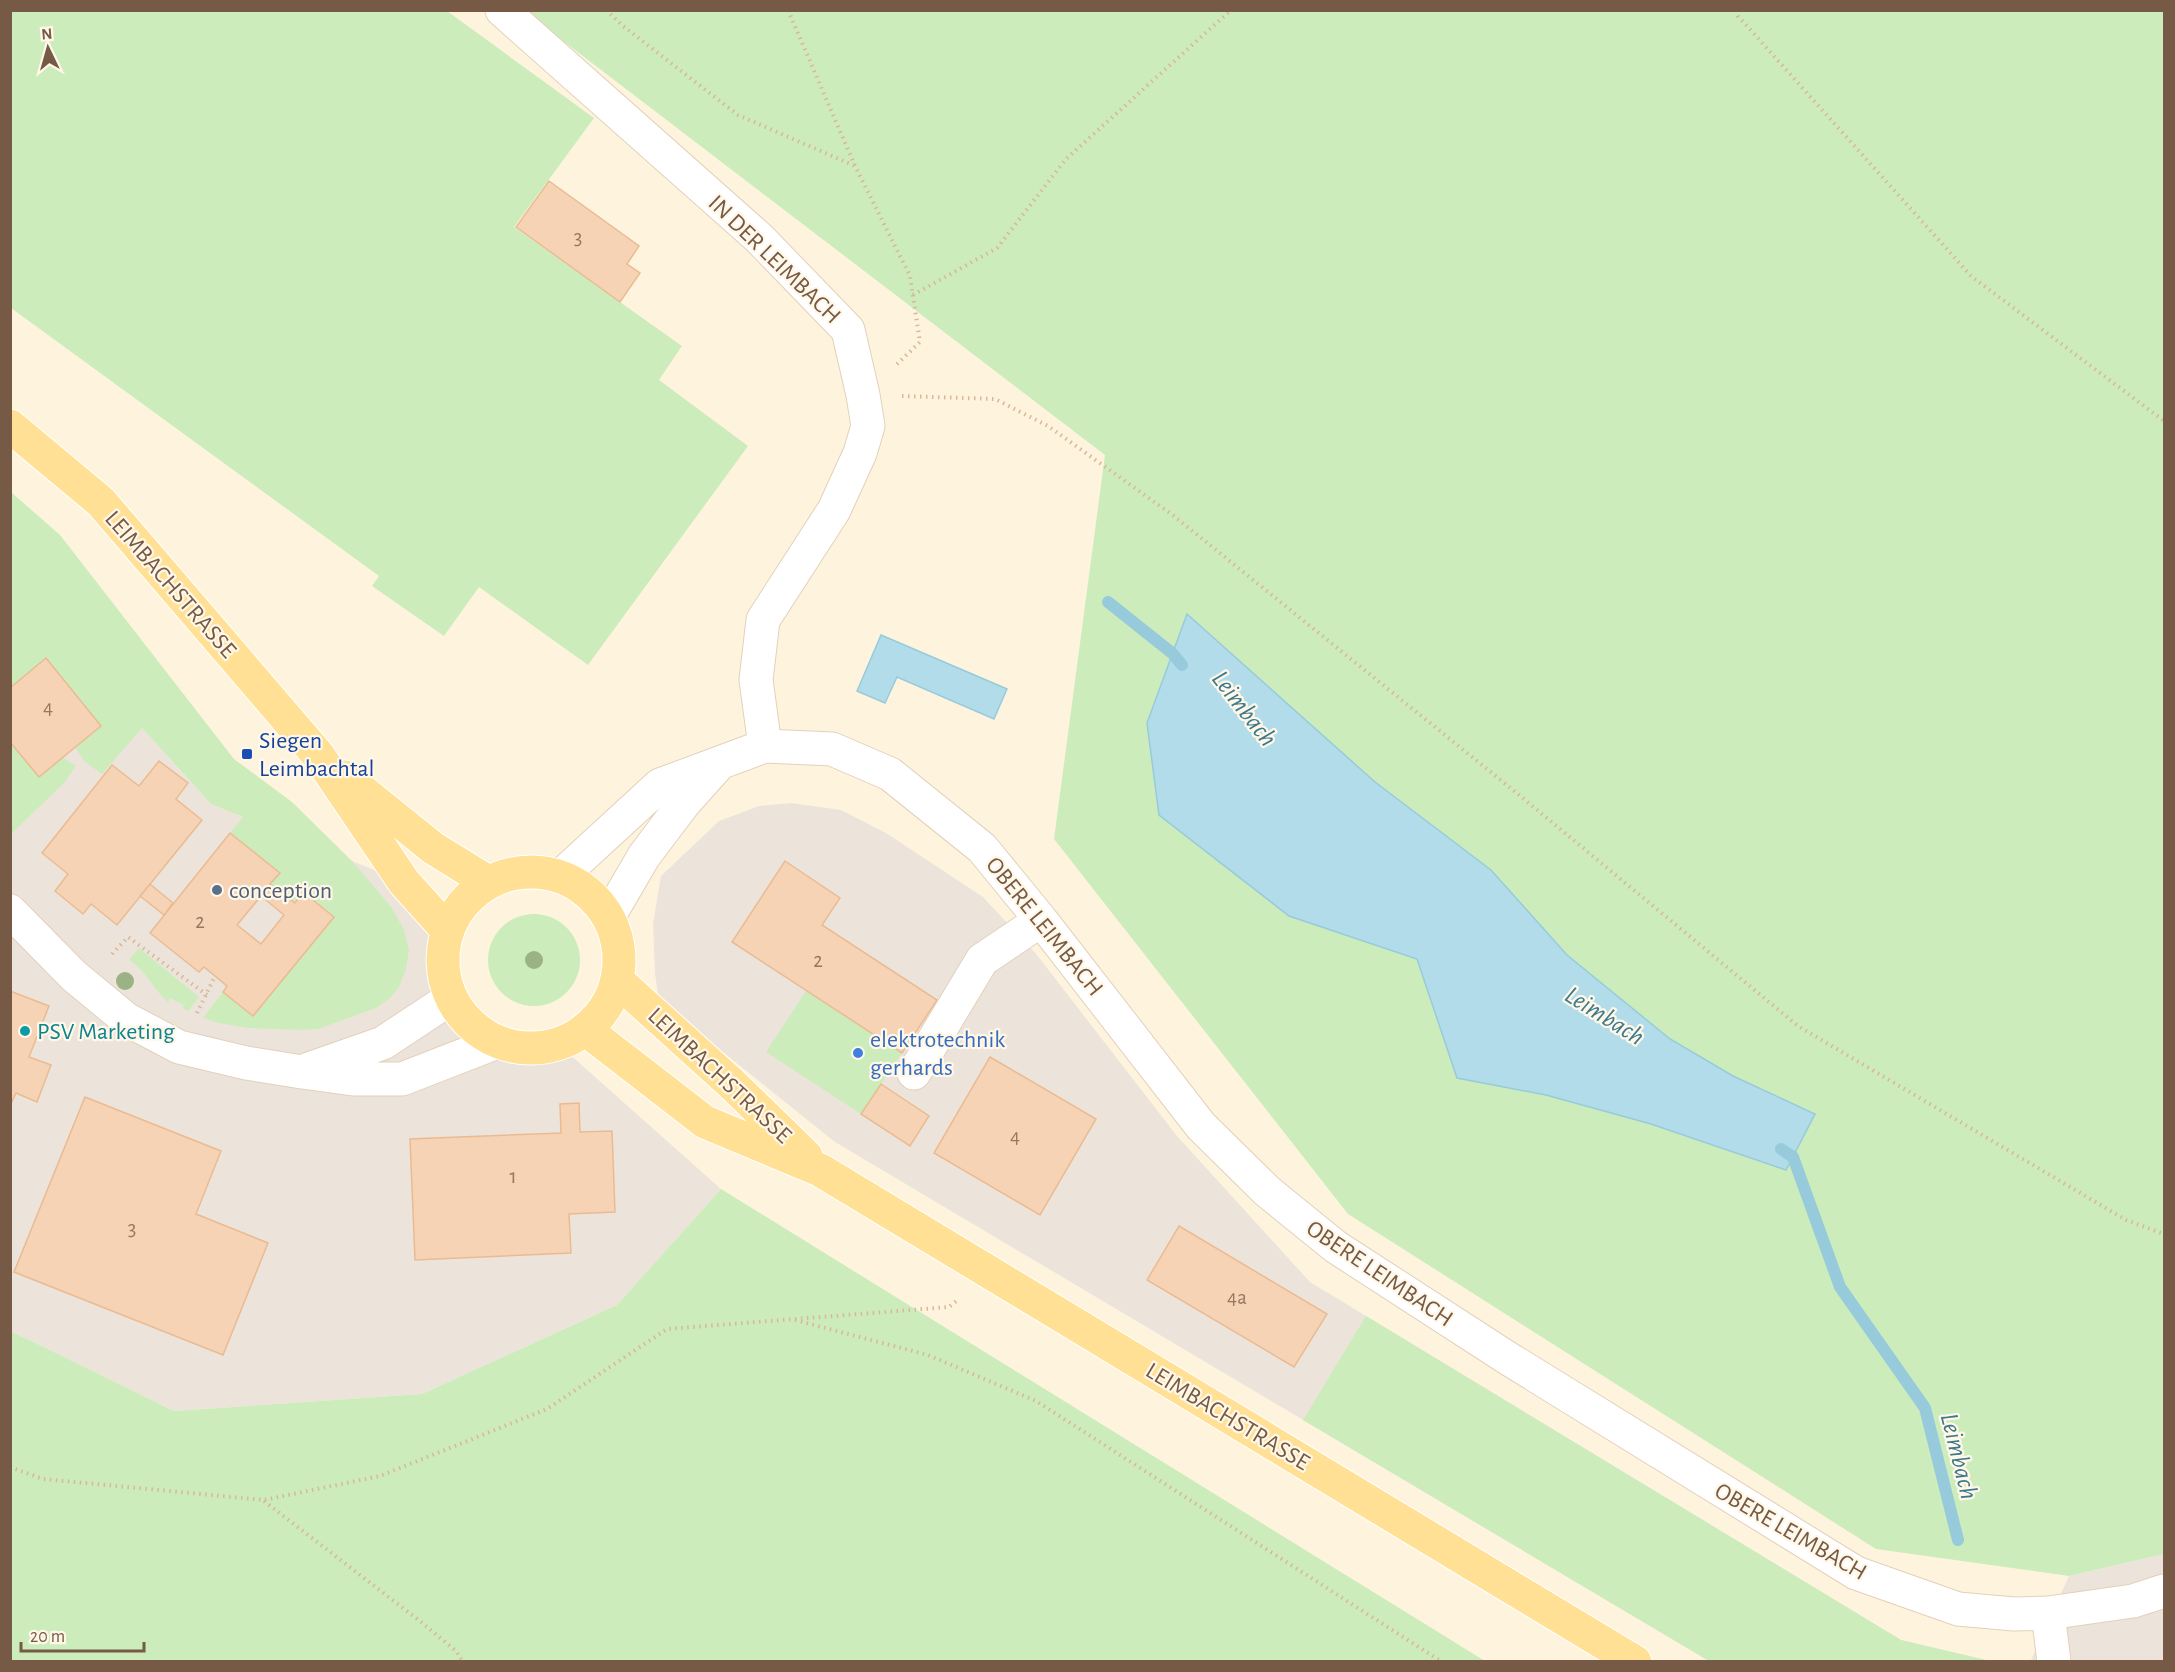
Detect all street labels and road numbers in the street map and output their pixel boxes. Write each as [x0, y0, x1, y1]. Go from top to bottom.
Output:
street label: IN DER LEIMBACH [704, 191, 845, 329]
street label: LEIMBACHSTRASSE [100, 506, 241, 663]
street label: OBERE LEIMBACH [981, 853, 1107, 1001]
street label: LEIMBACHSTRASSE [643, 1003, 796, 1148]
street label: OBERE LEIMBACH [1302, 1216, 1457, 1332]
street label: LEIMBACHSTRASSE [1141, 1359, 1314, 1475]
street label: OBERE LEIMBACH [1711, 1479, 1870, 1585]

